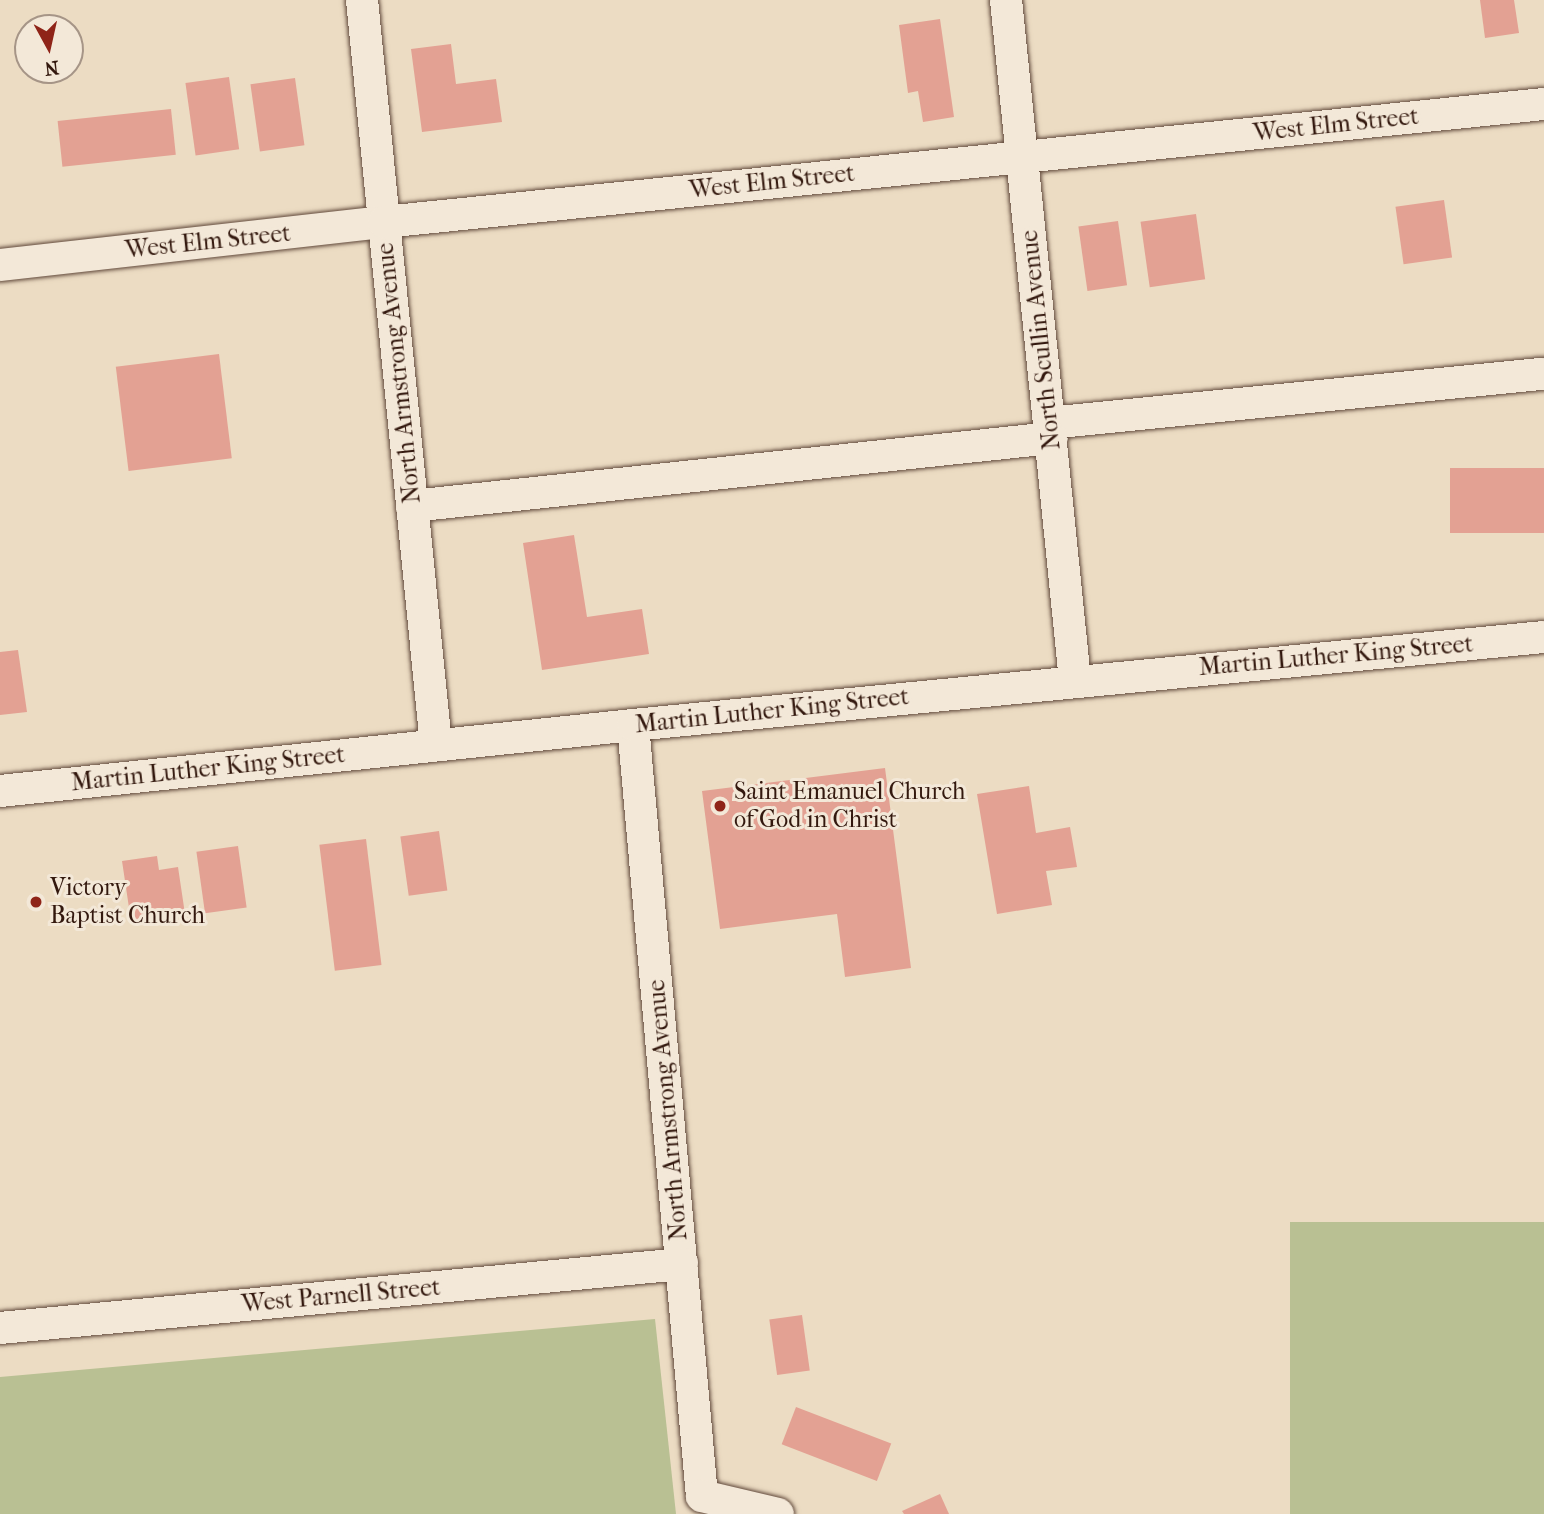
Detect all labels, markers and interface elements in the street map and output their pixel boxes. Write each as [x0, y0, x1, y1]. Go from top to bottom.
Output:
north arrow [14, 14, 84, 84]
text: N [43, 56, 60, 80]
street label: West Elm Street [1252, 102, 1420, 148]
street label: West Elm Street [688, 159, 856, 205]
street label: West Elm Street [124, 219, 292, 265]
street label: North Scullin Avenue [1015, 229, 1067, 451]
street label: North Armstrong Avenue [371, 241, 427, 505]
street label: Martin Luther King Street [1198, 630, 1474, 682]
street label: Martin Luther King Street [634, 682, 910, 740]
street label: Martin Luther King Street [70, 740, 346, 798]
place label: Saint Emanuel Church of God in Christ [734, 778, 965, 834]
marker: Saint Emanuel Church of God in Christ [712, 798, 728, 814]
place label: Victory Baptist Church [50, 874, 205, 930]
marker: Victory Baptist Church [28, 894, 44, 910]
street label: North Armstrong Avenue [642, 978, 694, 1242]
street label: West Parnell Street [240, 1273, 442, 1319]

